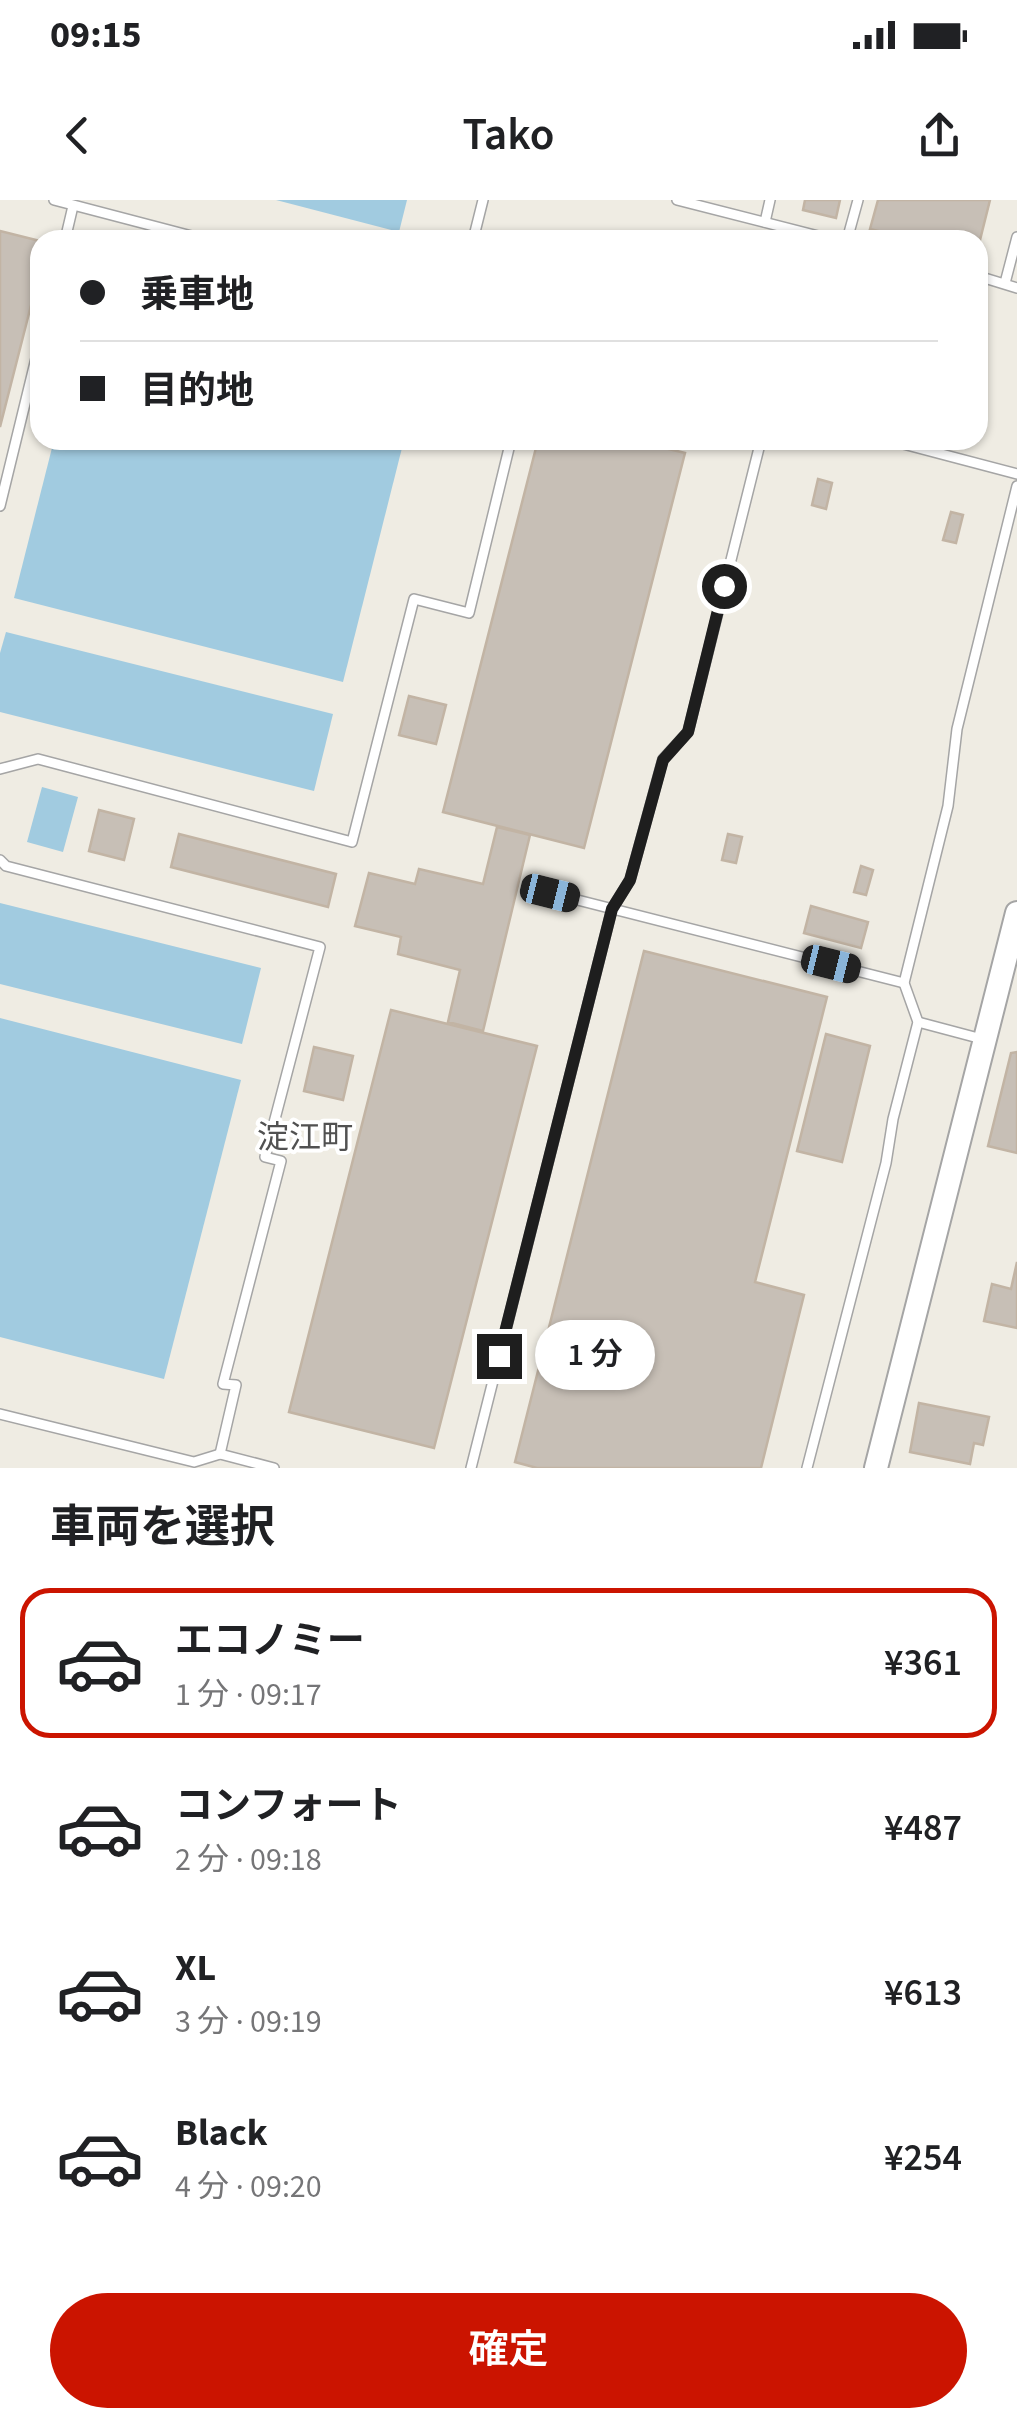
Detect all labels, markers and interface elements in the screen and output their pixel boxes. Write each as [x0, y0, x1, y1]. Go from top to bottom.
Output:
text: 09:15 [50, 8, 142, 62]
text: Tako [463, 103, 554, 167]
icon: back [50, 108, 105, 163]
icon: share [912, 108, 967, 163]
text: 乗車地 [140, 268, 254, 322]
text: 目的地 [140, 364, 254, 418]
route start [702, 564, 747, 609]
car [517, 871, 583, 915]
car [798, 942, 864, 986]
district label: 淀江町 [257, 1115, 353, 1161]
callout: 1 分 [534, 1321, 654, 1391]
text: 1 分 [568, 1332, 622, 1378]
route end [477, 1334, 522, 1379]
text: 車両を選択 [50, 1496, 275, 1560]
text: エコノミー [175, 1614, 365, 1668]
icon: car [55, 1618, 145, 1708]
text: ¥361 [884, 1636, 962, 1690]
text: 1 分 · 09:17 [175, 1672, 322, 1718]
text: コンフォート [175, 1779, 402, 1833]
icon: car [55, 1783, 145, 1873]
text: ¥487 [884, 1801, 962, 1855]
text: 2 分 · 09:18 [175, 1837, 322, 1883]
text: XL [175, 1941, 216, 1995]
icon: car [55, 1948, 145, 2038]
text: ¥613 [884, 1966, 962, 2020]
text: 3 分 · 09:19 [175, 1999, 322, 2045]
text: Black [175, 2106, 268, 2160]
icon: car [55, 2113, 145, 2203]
text: ¥254 [884, 2131, 962, 2185]
text: 4 分 · 09:20 [175, 2164, 322, 2210]
button: 確定 [50, 2293, 967, 2408]

